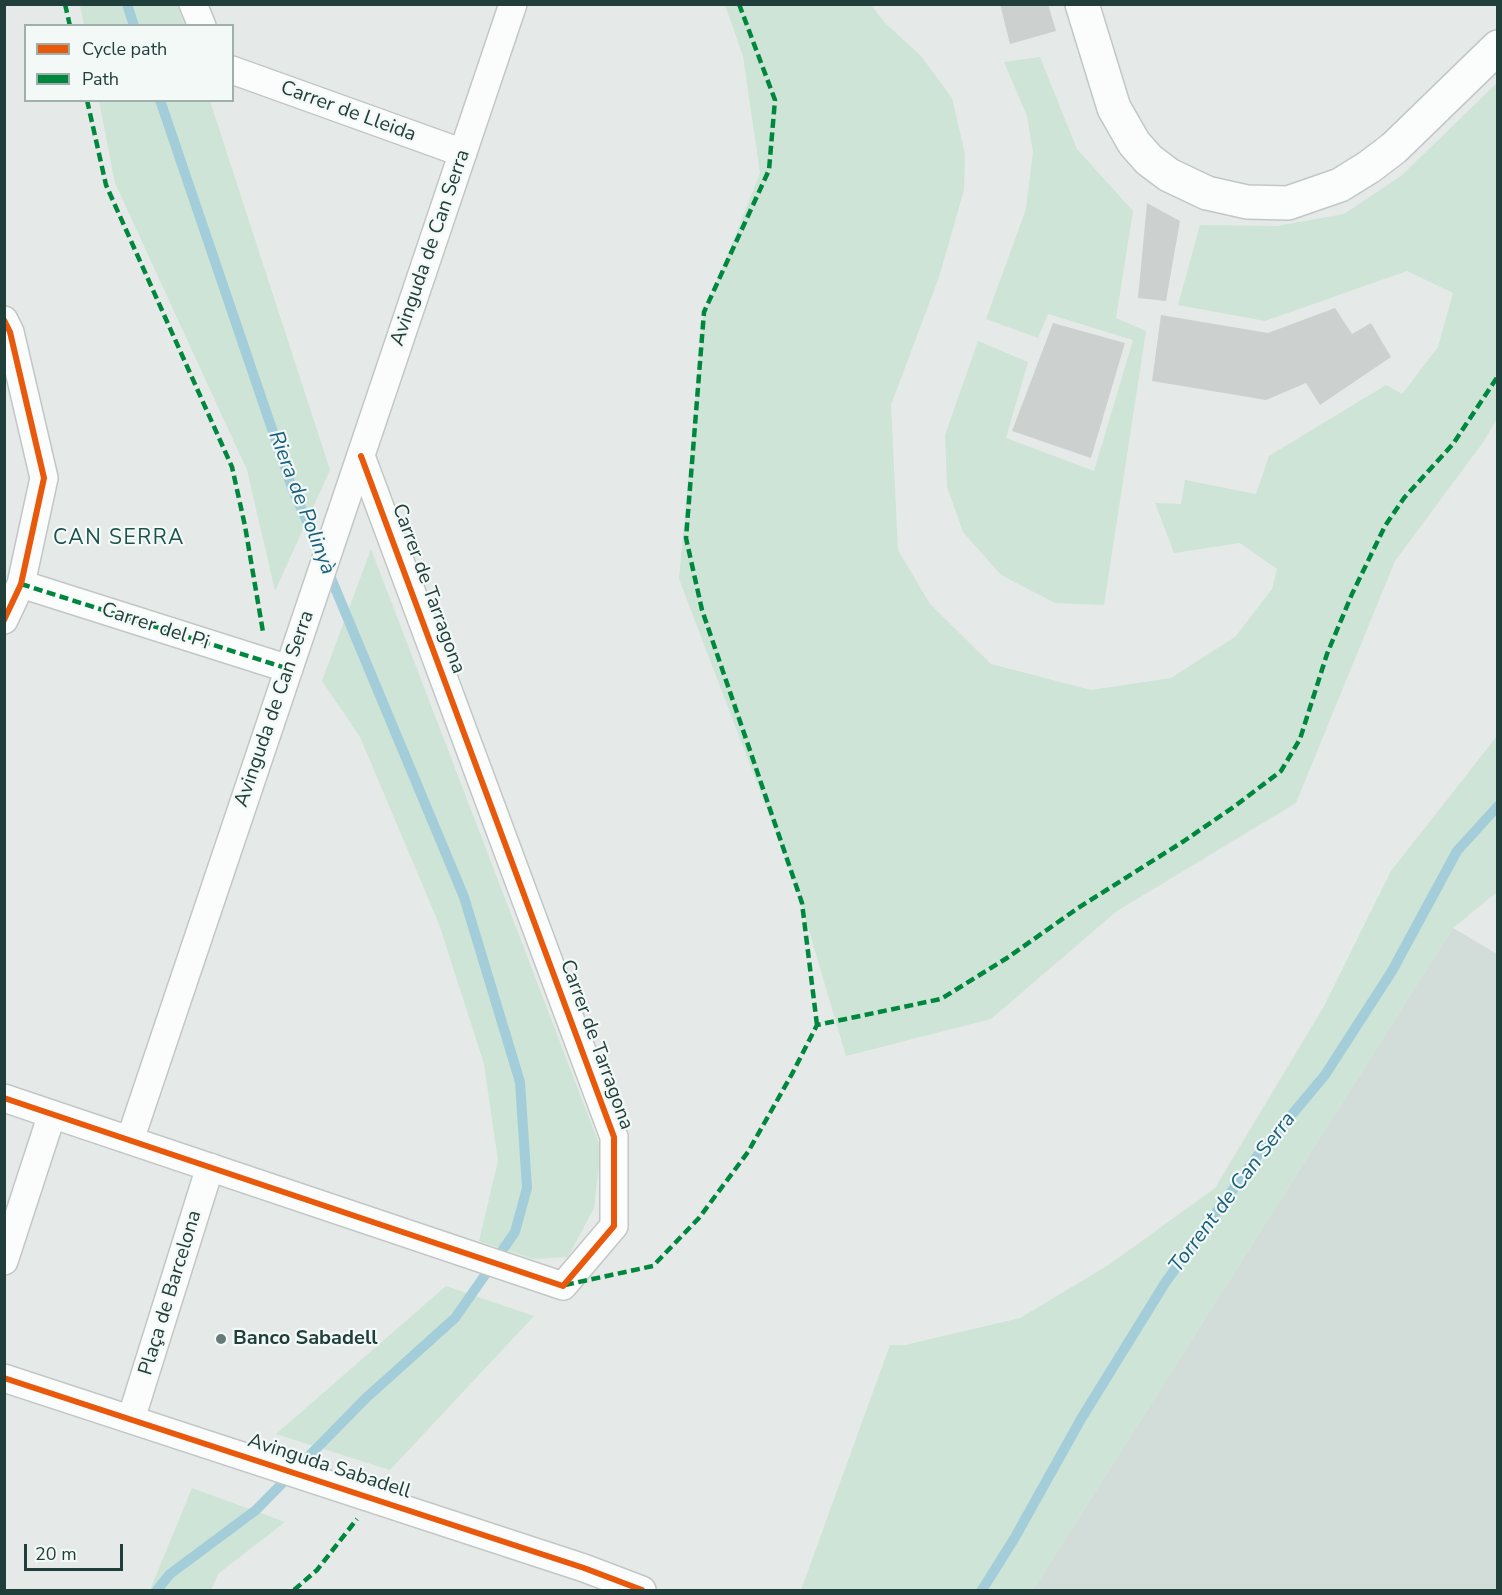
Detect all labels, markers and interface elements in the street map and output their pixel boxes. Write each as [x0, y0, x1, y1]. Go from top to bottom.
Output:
legend [24, 24, 234, 102]
text: Cycle path [82, 37, 167, 61]
text: Path [82, 67, 119, 91]
street label: Carrer de Lleida [277, 76, 419, 148]
street label: Avinguda de Can Serra [386, 147, 476, 349]
water label: Riera de Polinyà [262, 428, 340, 578]
street label: Carrer de Tarragona [386, 501, 470, 677]
district label: CAN SERRA [53, 526, 185, 552]
street label: Carrer del Pi [98, 598, 212, 656]
street label: Avinguda de Can Serra [230, 608, 320, 810]
street label: Carrer de Tarragona [554, 957, 638, 1133]
water label: Torrent de Can Serra [1164, 1108, 1302, 1278]
street label: Plaça de Barcelona [134, 1208, 208, 1378]
place label: Banco Sabadell [233, 1327, 378, 1351]
marker: Banco Sabadell [214, 1332, 228, 1346]
street label: Avinguda Sabadell [244, 1429, 414, 1505]
scale bar [27, 1532, 126, 1570]
text: 20 m [35, 1542, 77, 1566]

